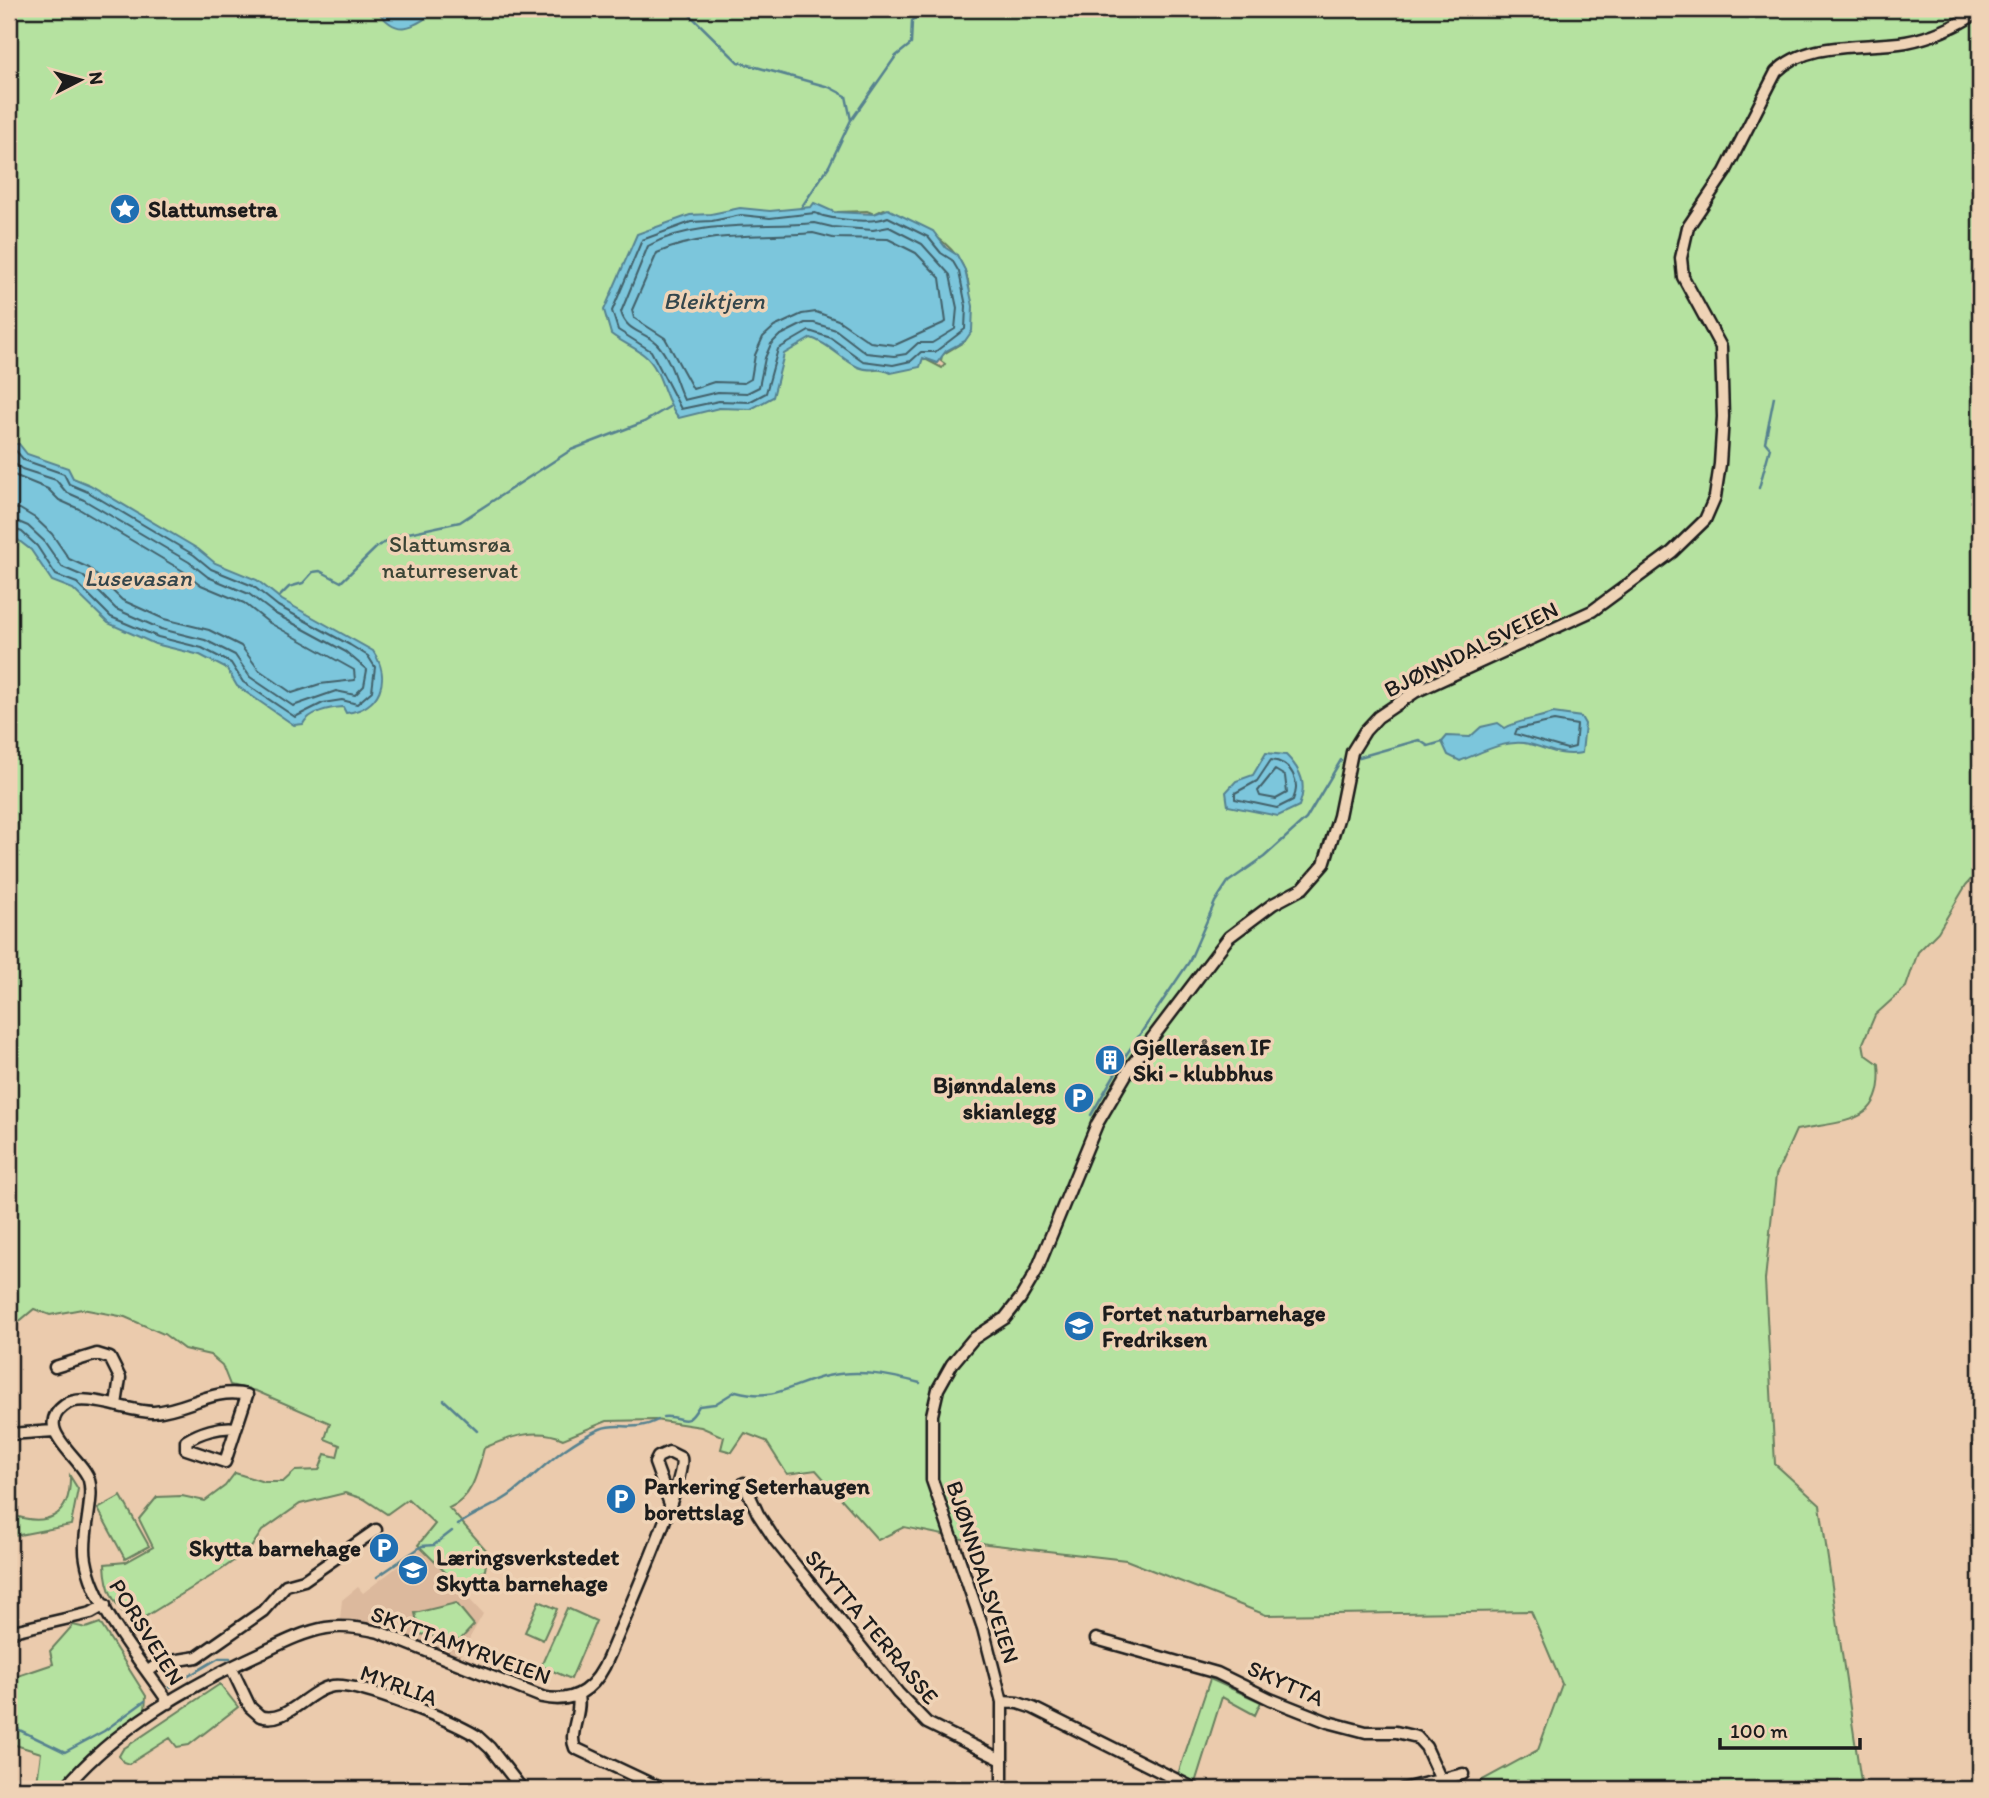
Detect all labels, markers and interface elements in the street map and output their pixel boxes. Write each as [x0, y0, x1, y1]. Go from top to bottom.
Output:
north arrow [46, 46, 116, 116]
text: N [84, 71, 109, 86]
place icon: Slattumsetra [108, 192, 142, 226]
place label: Slattumsetra [148, 195, 279, 223]
water label: Bleiktjern [663, 286, 765, 315]
park label: Slattumsrøa naturreservat [382, 530, 519, 584]
water label: Lusevasan [84, 563, 192, 592]
street label: BJØNNDALSVEIEN [1379, 595, 1563, 703]
place label: Gjelleråsen IF Ski - klubbhus [1133, 1033, 1273, 1087]
building icon: Gjelleråsen IF Ski - klubbhus [1093, 1043, 1127, 1077]
place label: Bjønndalens skianlegg [933, 1071, 1057, 1125]
parking icon: Bjønndalens skianlegg [1062, 1081, 1096, 1115]
place label: Fortet naturbarnehage Fredriksen [1102, 1299, 1326, 1353]
school or university icon: Fortet naturbarnehage Fredriksen [1062, 1309, 1096, 1343]
place label: Parkering Seterhaugen borettslag [644, 1472, 871, 1526]
street label: BJØNNDALSVEIEN [940, 1477, 1026, 1667]
parking icon: Parkering Seterhaugen borettslag [604, 1482, 638, 1516]
parking icon: Skytta barnehage [367, 1531, 401, 1565]
place label: Skytta barnehage [189, 1534, 361, 1562]
place label: Læringsverkstedet Skytta barnehage [436, 1543, 619, 1597]
street label: SKYTTA TERRASSE [799, 1544, 945, 1710]
school or university icon: Læringsverkstedet Skytta barnehage [396, 1553, 430, 1587]
street label: PORSVEIEN [103, 1574, 191, 1690]
street label: SKYTTAMYRVEIEN [367, 1599, 555, 1691]
street label: SKYTTA [1243, 1654, 1329, 1712]
street label: MYRLIA [357, 1658, 442, 1712]
scale bar [1720, 1707, 1860, 1751]
text: 100 m [1730, 1718, 1788, 1743]

